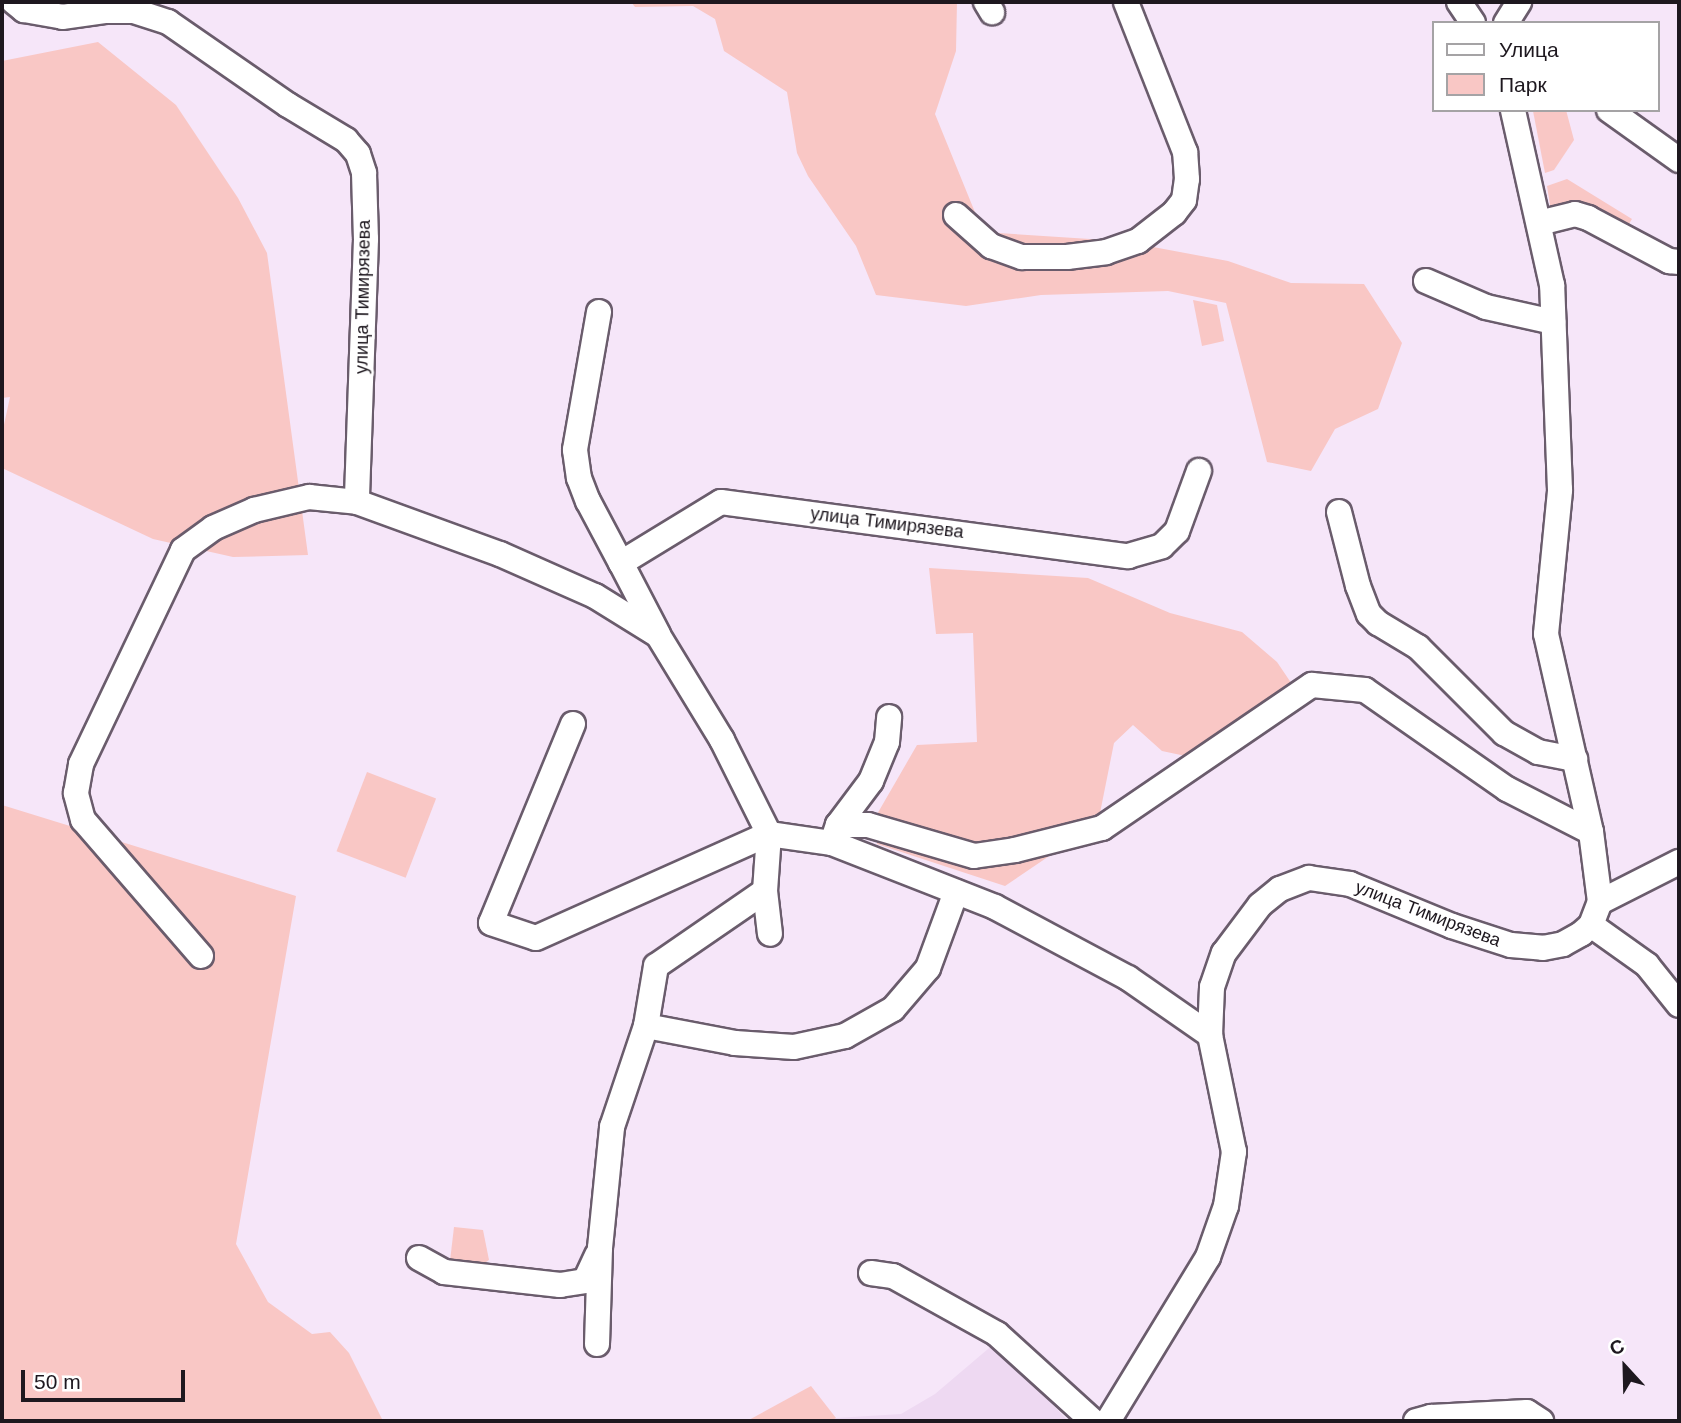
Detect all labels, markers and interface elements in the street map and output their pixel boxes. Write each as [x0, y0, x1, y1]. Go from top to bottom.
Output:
legend [1432, 21, 1660, 112]
text: Улица [1499, 38, 1559, 61]
text: Парк [1499, 73, 1547, 96]
street label: улица Тимирязева [351, 220, 375, 374]
street label: улица Тимирязева [809, 503, 965, 543]
street label: улица Тимирязева [1352, 876, 1504, 952]
north arrow [1590, 1332, 1660, 1402]
text: С [1607, 1335, 1627, 1359]
scale bar [24, 1356, 189, 1400]
text: 50 m [34, 1370, 81, 1393]

